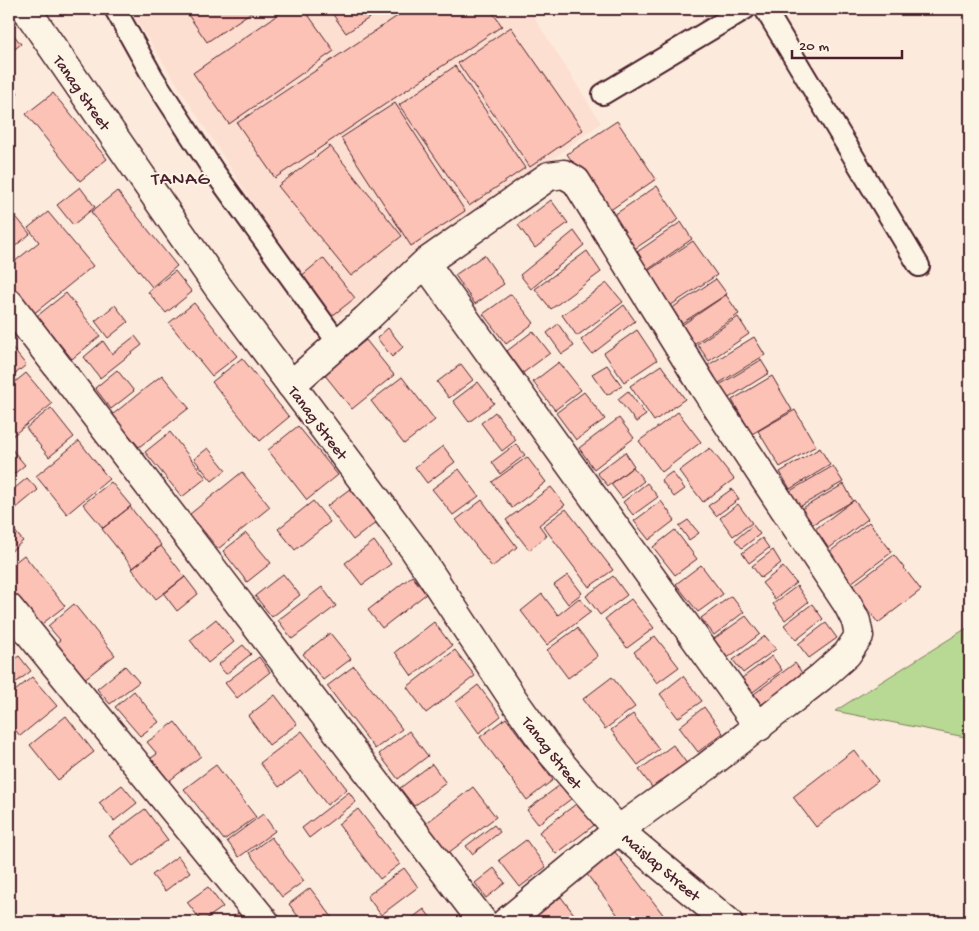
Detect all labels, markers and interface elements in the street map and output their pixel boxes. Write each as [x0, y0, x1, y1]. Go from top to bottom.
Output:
scale bar [792, 28, 902, 60]
text: 20 m [799, 38, 829, 56]
street label: Tanag Street [47, 52, 114, 136]
district label: TANAG [150, 169, 211, 192]
street label: Tanag Street [282, 383, 351, 466]
street label: Tanag Street [515, 713, 585, 795]
street label: Maislap Street [617, 831, 704, 908]

